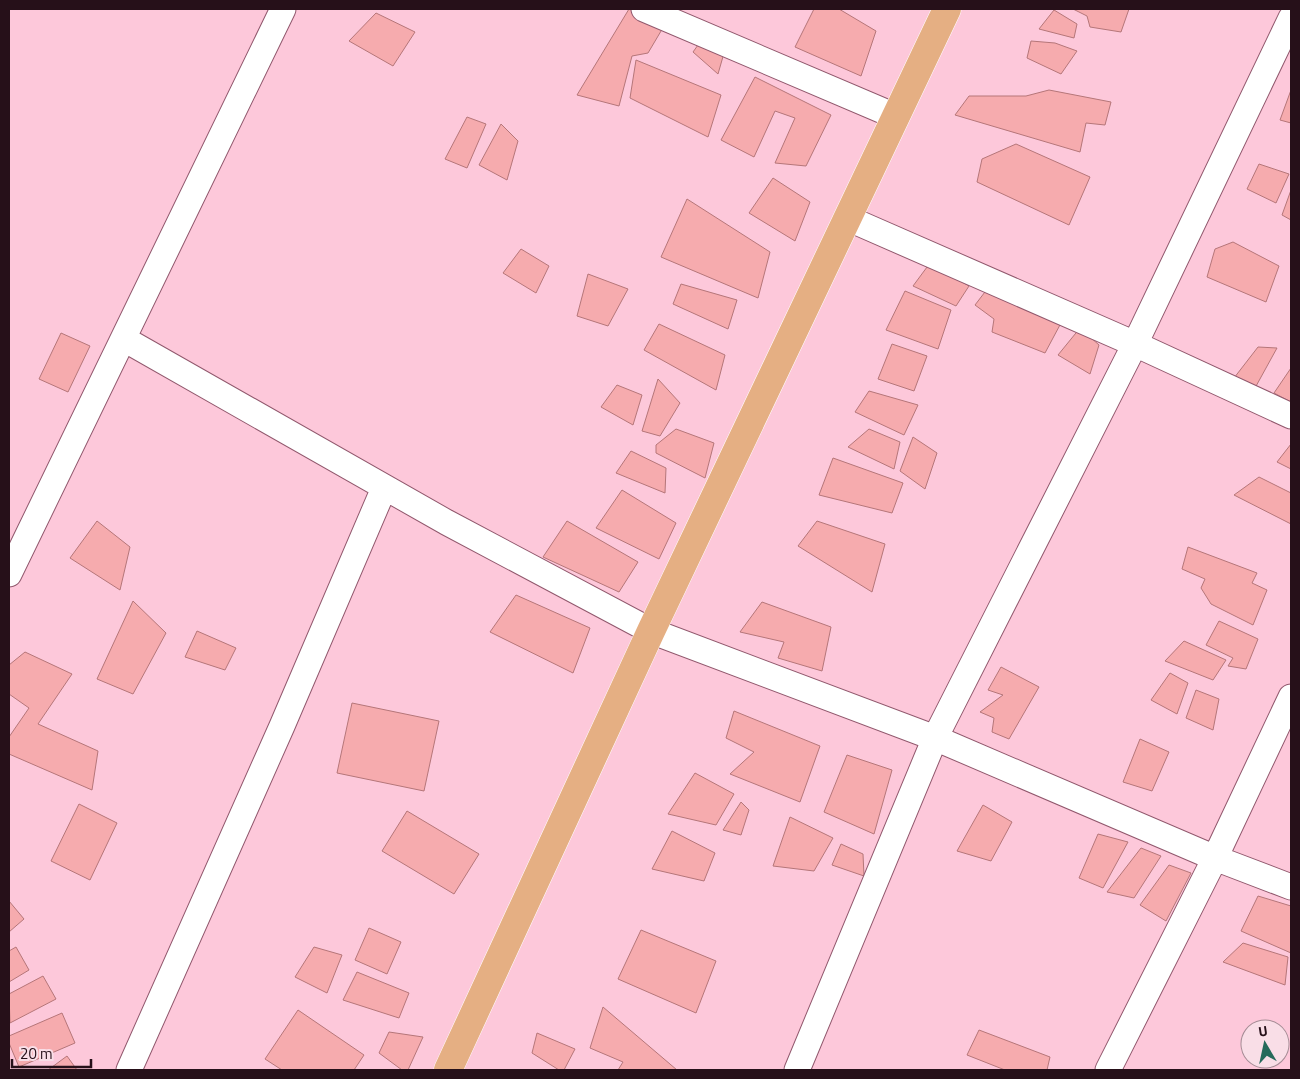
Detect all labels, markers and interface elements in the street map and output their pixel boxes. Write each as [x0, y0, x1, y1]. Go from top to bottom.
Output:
north arrow [1240, 1019, 1290, 1069]
text: U [1257, 1020, 1269, 1042]
scale bar [12, 1036, 91, 1068]
text: 20 m [20, 1042, 53, 1065]

